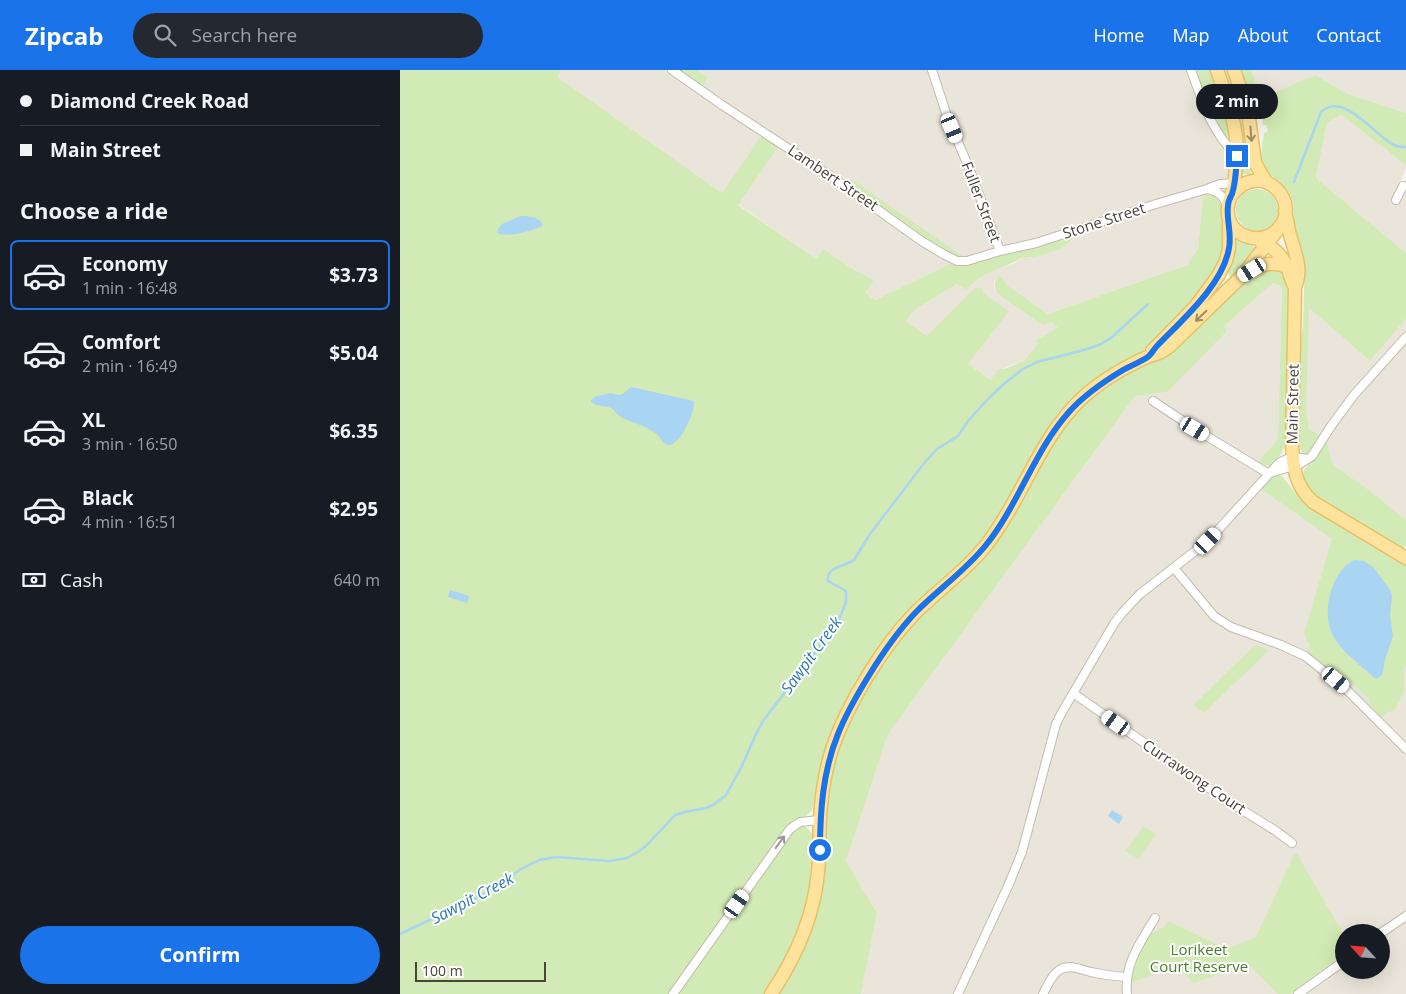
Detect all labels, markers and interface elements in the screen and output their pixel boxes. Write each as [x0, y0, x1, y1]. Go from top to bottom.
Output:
search box [133, 13, 483, 58]
text: Zipcab [25, 19, 103, 52]
icon: search [151, 21, 179, 49]
text: Search here [191, 22, 297, 48]
text: Home [1094, 23, 1144, 47]
text: Map [1172, 23, 1210, 47]
text: About [1238, 23, 1288, 47]
text: Contact [1316, 23, 1381, 47]
callout: 2 min [1196, 83, 1278, 118]
text: Diamond Creek Road [50, 88, 249, 114]
text: 2 min [1215, 90, 1259, 112]
car [939, 111, 964, 145]
one-way arrow [1247, 125, 1256, 141]
text: Main Street [50, 137, 161, 163]
street label: Lambert Street [784, 140, 883, 215]
route end [1226, 145, 1248, 167]
street label: Fuller Street [957, 158, 1006, 245]
text: Choose a ride [20, 195, 168, 225]
street label: Stone Street [1060, 197, 1148, 243]
text: Economy [82, 251, 168, 277]
icon: car [22, 253, 67, 298]
car [1235, 256, 1268, 284]
text: $3.73 [329, 262, 378, 288]
text: 1 min · 16:48 [82, 277, 177, 299]
one-way arrow [1196, 310, 1208, 322]
text: Comfort [82, 329, 161, 355]
icon: car [22, 331, 67, 376]
text: $5.04 [329, 340, 378, 366]
text: 2 min · 16:49 [82, 355, 177, 377]
street label: Main Street [1281, 364, 1303, 444]
text: XL [82, 407, 105, 433]
icon: car [22, 409, 67, 454]
car [1178, 415, 1211, 443]
text: $6.35 [329, 418, 378, 444]
text: 3 min · 16:50 [82, 433, 177, 455]
text: Black [82, 485, 134, 511]
icon: car [22, 487, 67, 532]
text: $2.95 [329, 496, 378, 522]
text: 4 min · 16:51 [82, 511, 177, 533]
car [1192, 525, 1223, 557]
icon: cash [20, 566, 48, 594]
text: Cash [60, 567, 103, 593]
text: 640 m [334, 569, 380, 591]
water label: Sawpit Creek [775, 611, 847, 698]
car [1319, 665, 1352, 695]
car [1099, 708, 1132, 738]
street label: Currawong Court [1139, 734, 1250, 818]
one-way arrow [775, 835, 785, 849]
route start [809, 839, 831, 861]
water label: Sawpit Creek [427, 866, 518, 929]
car [722, 887, 751, 921]
north arrow [1335, 924, 1390, 979]
map controls [1335, 924, 1390, 979]
button: Confirm [20, 926, 380, 984]
park label: Lorikeet Court Reserve [1150, 939, 1248, 976]
scale bar [415, 959, 546, 982]
text: 100 m [422, 961, 463, 980]

